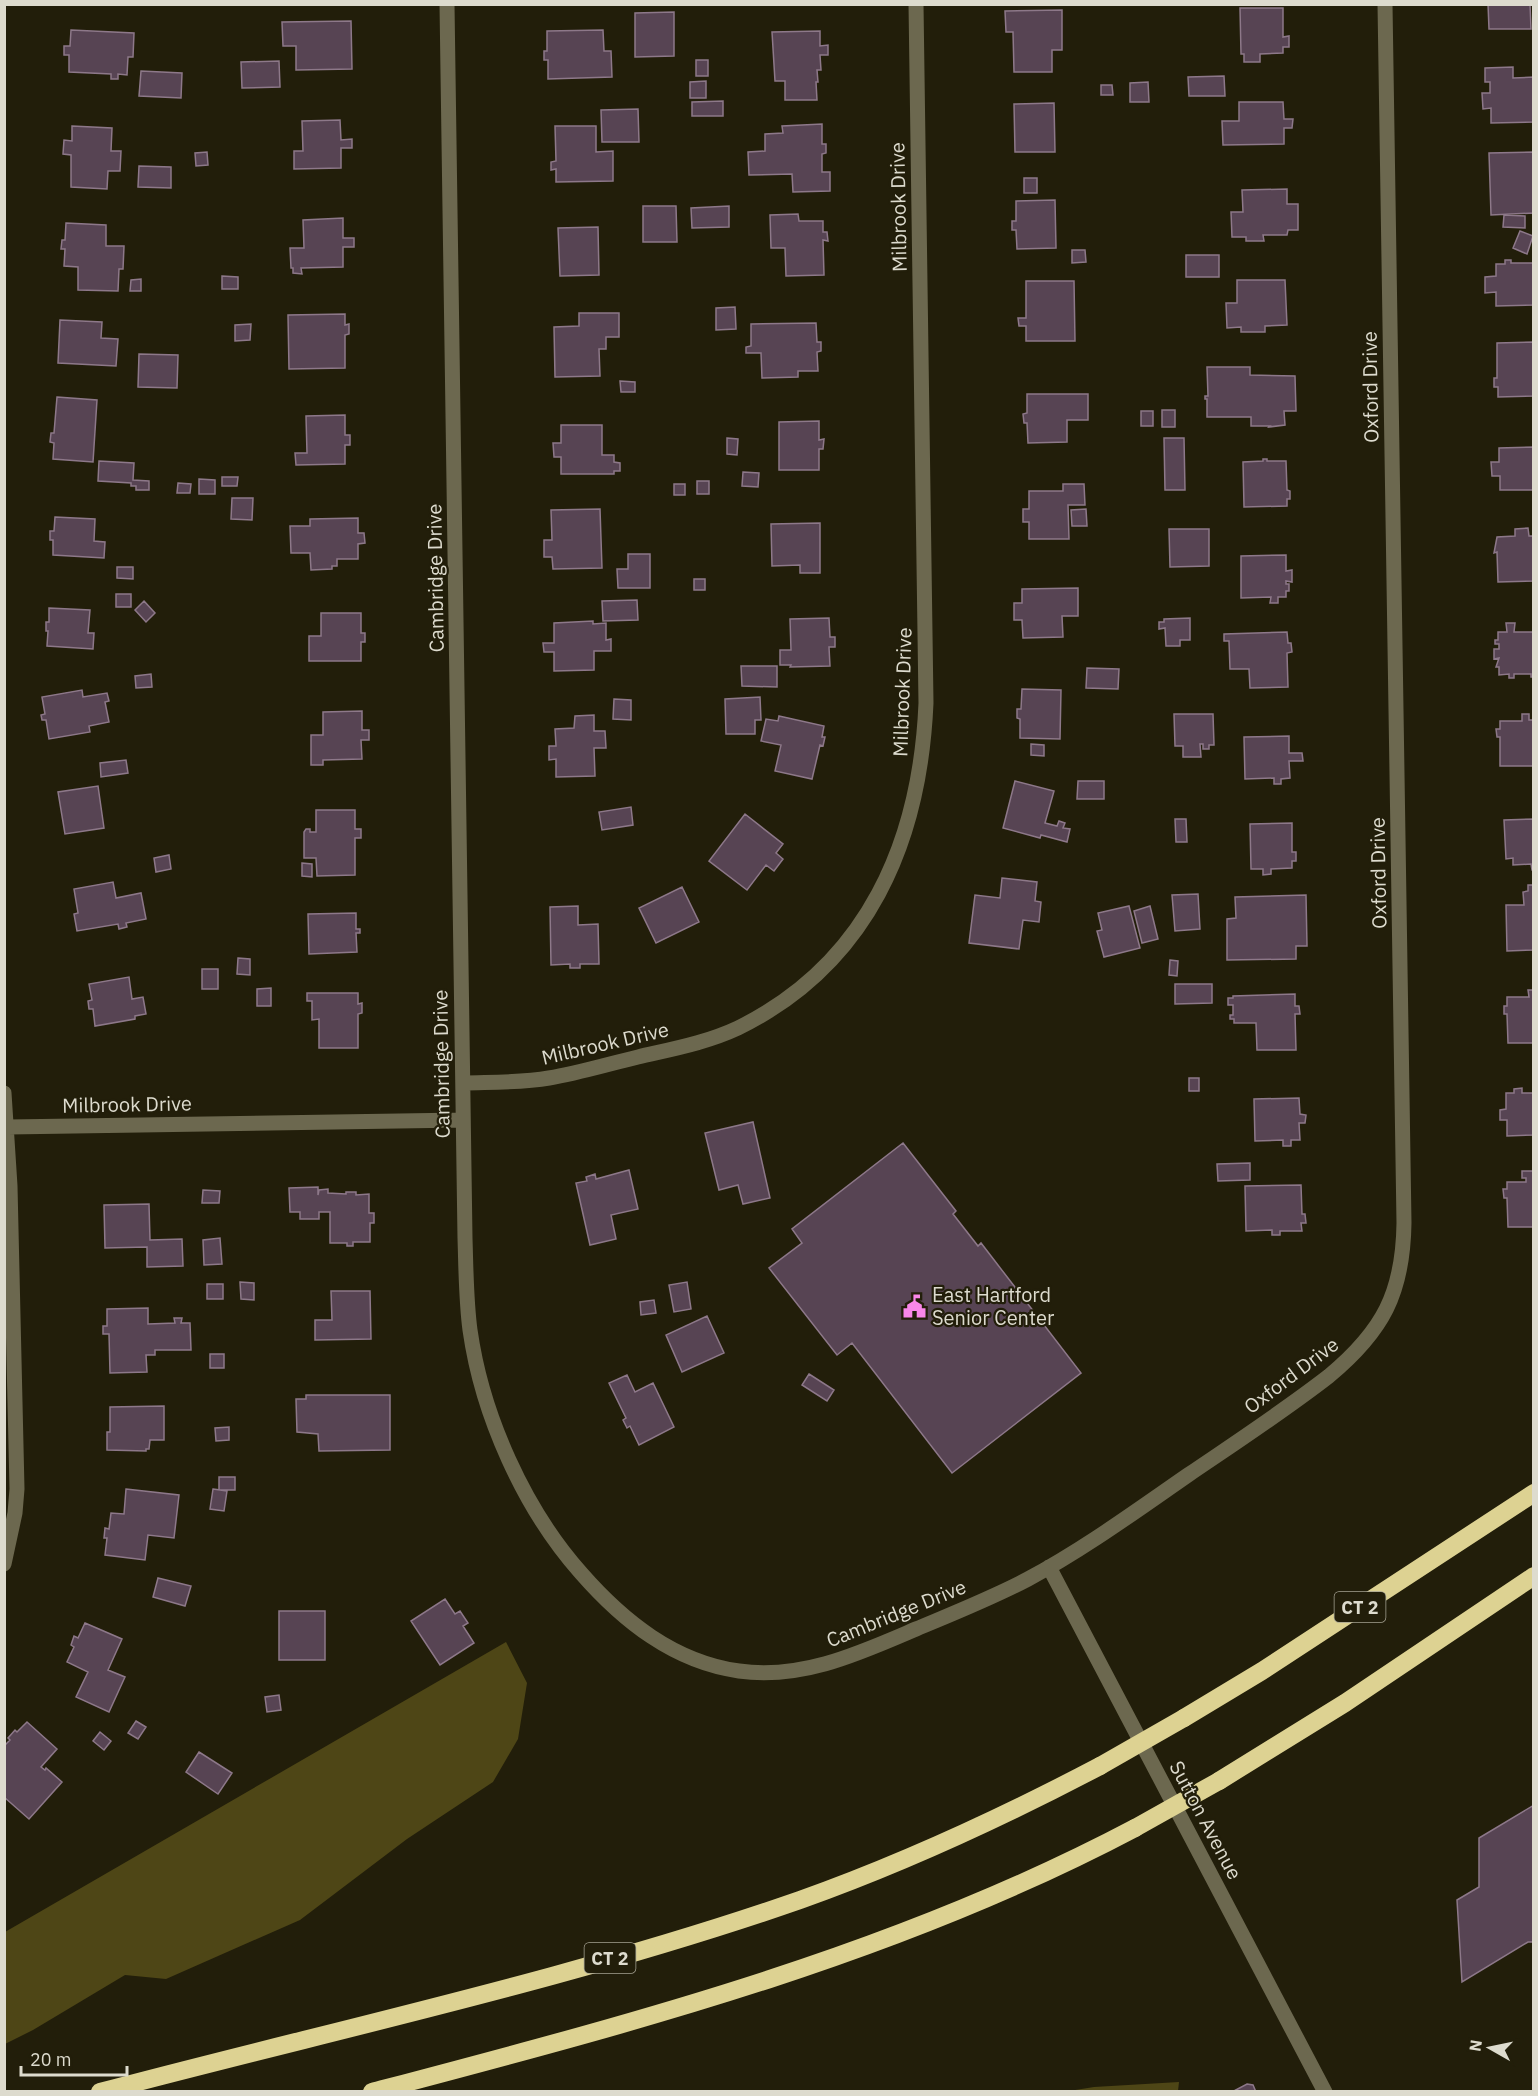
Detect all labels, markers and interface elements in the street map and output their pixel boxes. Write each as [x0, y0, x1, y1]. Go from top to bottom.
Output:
street label: Milbrook Drive [883, 142, 913, 272]
street label: Oxford Drive [1356, 331, 1384, 443]
street label: Cambridge Drive [420, 503, 450, 653]
street label: Milbrook Drive [886, 627, 918, 757]
street label: Oxford Drive [1364, 817, 1392, 929]
street label: Cambridge Drive [426, 989, 456, 1139]
street label: Milbrook Drive [539, 1015, 671, 1071]
street label: Milbrook Drive [62, 1089, 192, 1119]
place label: East Hartford Senior Center [932, 1281, 1054, 1331]
public building icon: East Hartford Senior Center [901, 1293, 927, 1319]
street label: Oxford Drive [1238, 1331, 1344, 1419]
street label: Cambridge Drive [822, 1573, 970, 1653]
road number: CT 2 [1334, 1592, 1386, 1622]
street label: Sutton Avenue [1163, 1756, 1249, 1884]
road number: CT 2 [584, 1943, 636, 1973]
north arrow [1460, 2018, 1520, 2078]
text: N [1464, 2038, 1486, 2053]
scale bar [21, 2039, 128, 2077]
text: 20 m [30, 2048, 72, 2071]

